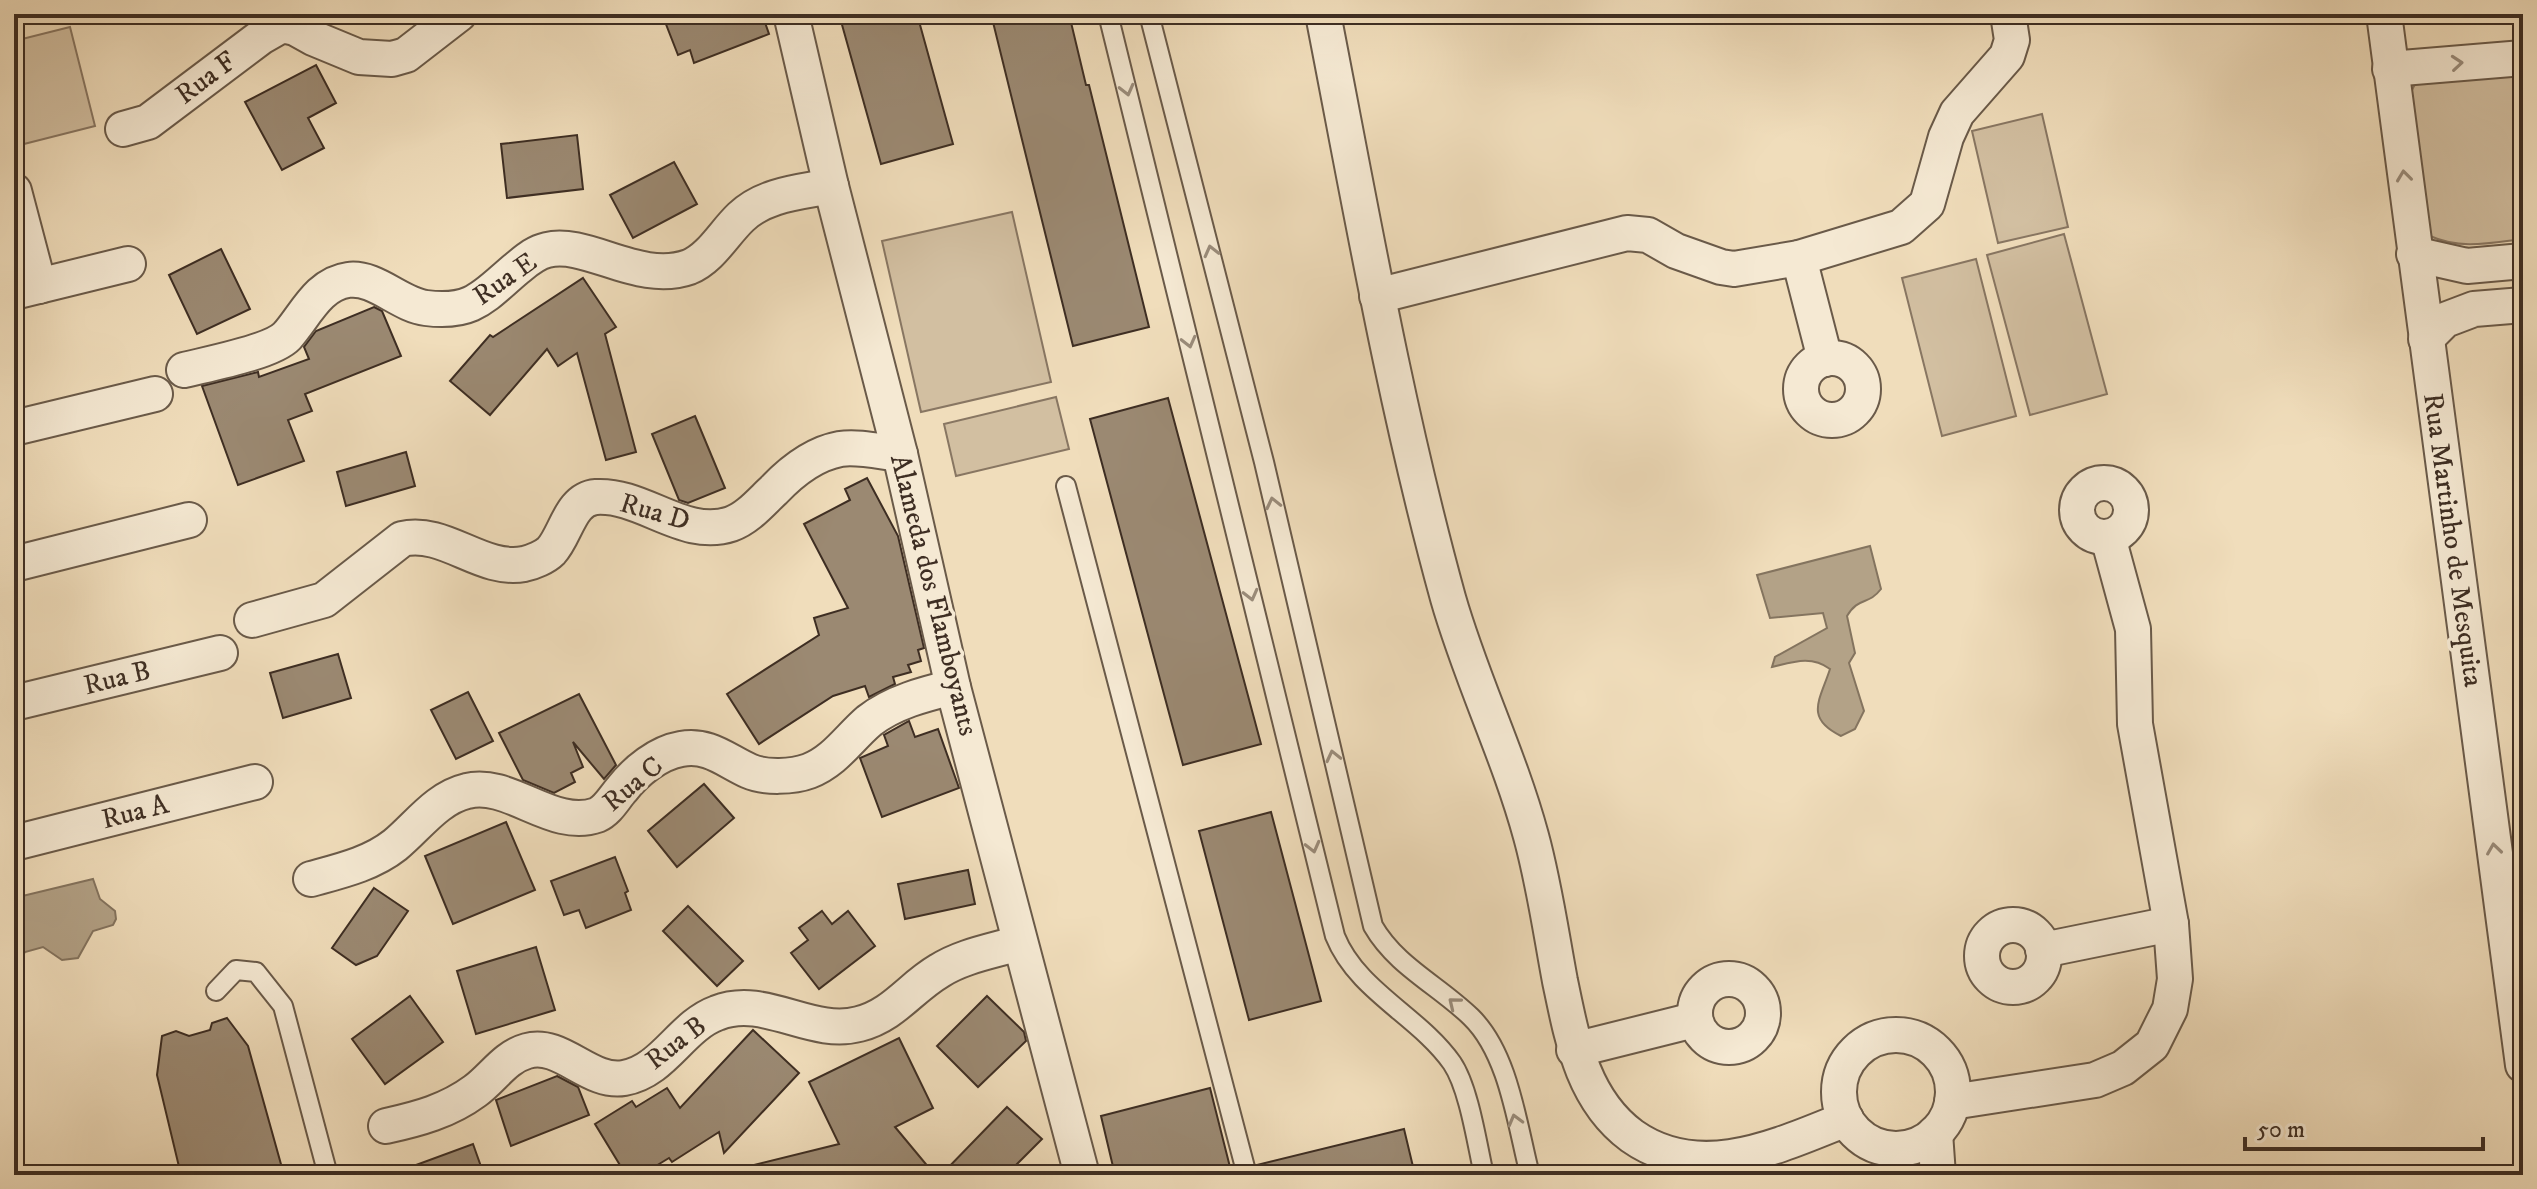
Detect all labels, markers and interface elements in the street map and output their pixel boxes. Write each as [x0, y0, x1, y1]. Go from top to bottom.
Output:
street label: Rua F [169, 44, 243, 112]
one-way arrow [2451, 55, 2464, 72]
one-way arrow [1118, 82, 1135, 96]
one-way arrow [2396, 169, 2413, 183]
one-way arrow [1204, 244, 1221, 258]
street label: Rua E [466, 245, 544, 313]
one-way arrow [1180, 335, 1197, 349]
street label: Rua Martinho de Mesquita [2415, 391, 2491, 689]
street label: Alameda dos Flamboyants [882, 451, 986, 739]
street label: Rua D [616, 485, 694, 539]
one-way arrow [1266, 497, 1283, 510]
one-way arrow [1242, 587, 1259, 601]
street label: Rua B [80, 653, 154, 703]
street label: Rua C [595, 749, 671, 819]
one-way arrow [1325, 750, 1342, 764]
street label: Rua A [98, 787, 173, 837]
one-way arrow [1304, 840, 1321, 854]
one-way arrow [2486, 842, 2503, 856]
one-way arrow [1448, 999, 1463, 1013]
street label: Rua B [639, 1008, 713, 1078]
scale bar [2245, 1101, 2483, 1151]
one-way arrow [1508, 1113, 1525, 1127]
text: 50 m [2257, 1115, 2305, 1145]

